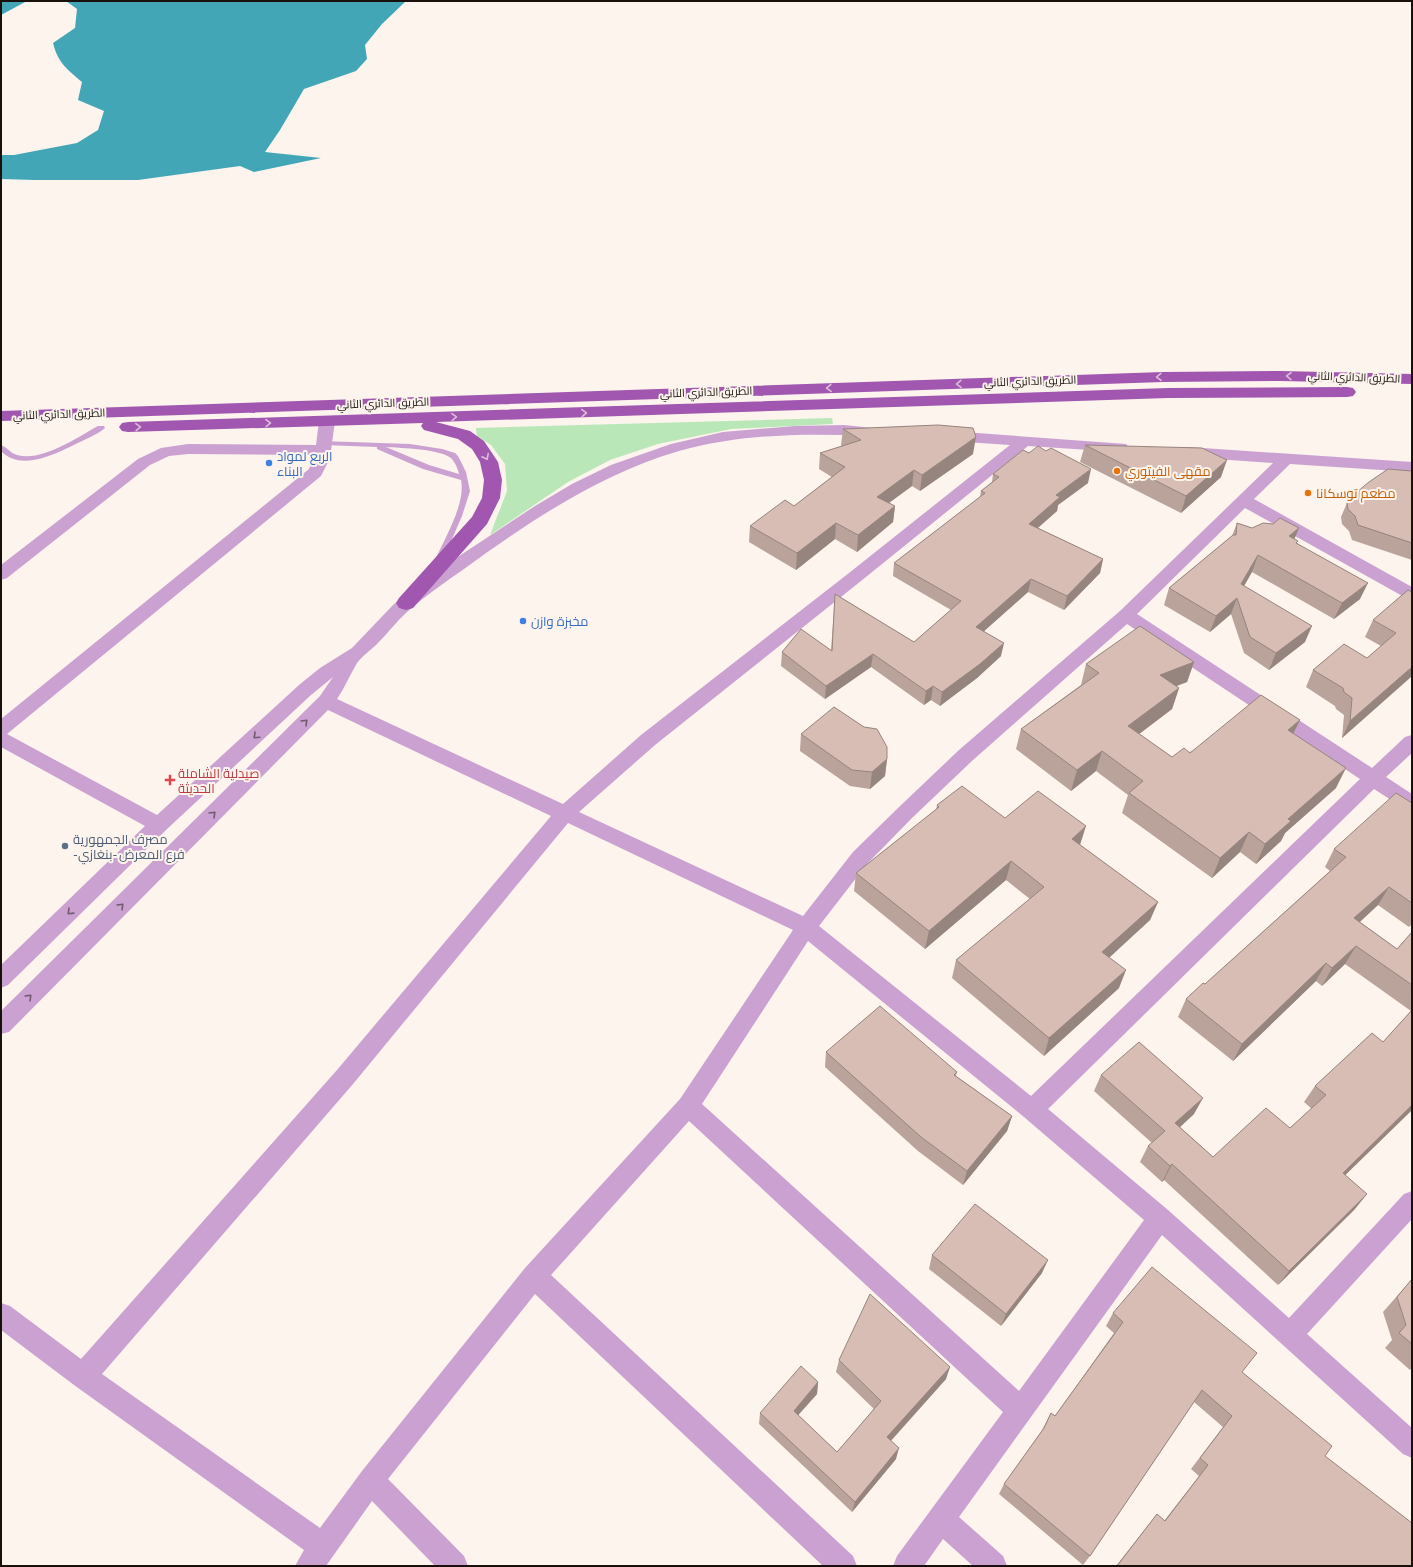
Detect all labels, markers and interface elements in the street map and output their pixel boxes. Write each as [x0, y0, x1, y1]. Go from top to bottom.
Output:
street label: الطريق الدائري الثاني [1307, 369, 1400, 388]
one-way arrow [1286, 372, 1292, 380]
street label: الطريق الدائري الثاني [984, 373, 1077, 392]
one-way arrow [1156, 373, 1162, 381]
one-way arrow [956, 379, 962, 388]
street label: الطريق الدائري الثاني [660, 384, 753, 403]
one-way arrow [826, 384, 832, 392]
street label: الطريق الدائري الثاني [337, 395, 430, 414]
street label: الطريق الدائري الثاني [13, 406, 106, 425]
one-way arrow [581, 408, 587, 417]
one-way arrow [451, 413, 457, 421]
one-way arrow [265, 419, 271, 427]
one-way arrow [135, 423, 141, 431]
place label: الربع لمواد البناء [277, 449, 332, 479]
one-way arrow [481, 453, 489, 461]
marker: الربع لمواد البناء [264, 458, 274, 468]
place label: مقهى الفيتوري [1125, 464, 1211, 482]
marker: مقهى الفيتوري [1112, 466, 1122, 476]
place label: مطعم توسكانا [1316, 486, 1396, 503]
marker: مطعم توسكانا [1303, 488, 1313, 498]
place label: مخبزة وازن [531, 614, 588, 629]
marker: مخبزة وازن [518, 616, 528, 626]
one-way arrow [300, 719, 308, 727]
one-way arrow [253, 731, 261, 738]
place label: صيدلية الشاملة الحديثة [178, 766, 259, 796]
marker: صيدلية الشاملة الحديثة [165, 775, 175, 785]
one-way arrow [208, 811, 216, 819]
place label: مصرف الجمهورية -فرع المعرض -بنغازي [73, 832, 185, 865]
marker: مصرف الجمهورية -فرع المعرض -بنغازي [60, 841, 70, 851]
one-way arrow [116, 903, 124, 910]
one-way arrow [67, 907, 75, 915]
one-way arrow [24, 994, 32, 1002]

